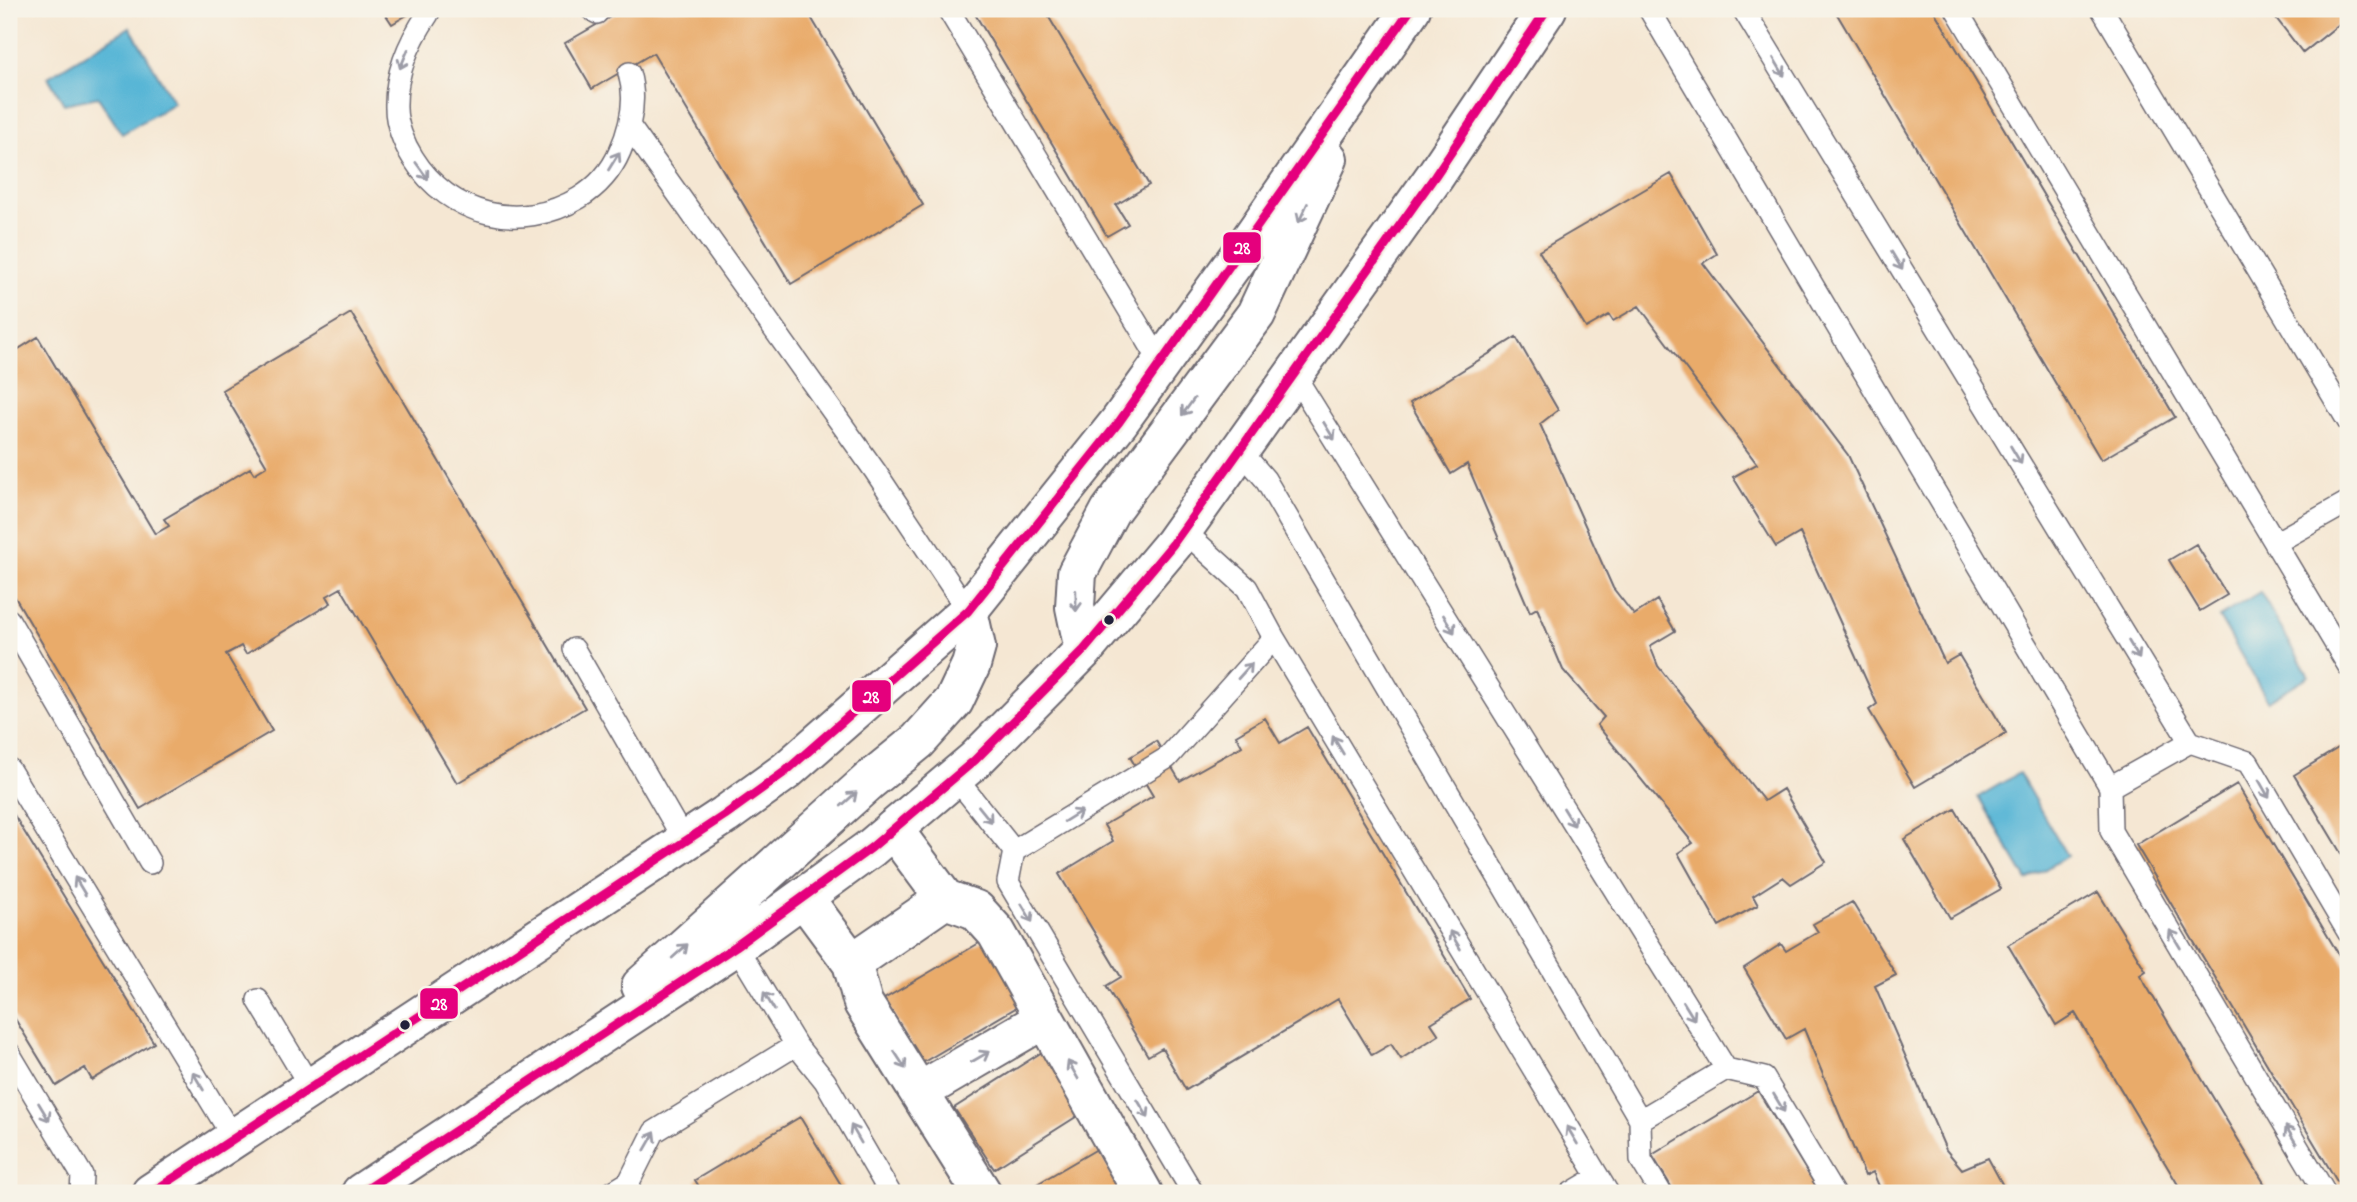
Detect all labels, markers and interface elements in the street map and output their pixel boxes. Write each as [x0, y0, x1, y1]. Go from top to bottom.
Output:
one-way arrow [397, 48, 410, 69]
one-way arrow [1771, 57, 1786, 76]
one-way arrow [607, 151, 621, 171]
one-way arrow [414, 162, 429, 181]
one-way arrow [1296, 202, 1309, 223]
line badge: 28 [1222, 231, 1262, 264]
text: 28 [1233, 236, 1250, 263]
one-way arrow [1891, 251, 1905, 271]
one-way arrow [1180, 398, 1195, 416]
one-way arrow [1322, 421, 1337, 440]
one-way arrow [2009, 445, 2023, 465]
one-way arrow [1069, 589, 1083, 612]
unlabelled marker [1102, 613, 1116, 627]
one-way arrow [1443, 614, 1457, 634]
one-way arrow [2128, 639, 2142, 659]
one-way arrow [1237, 662, 1253, 680]
line badge: 28 [851, 679, 892, 713]
text: 28 [862, 685, 879, 712]
one-way arrow [1331, 735, 1345, 755]
one-way arrow [2257, 778, 2271, 798]
one-way arrow [840, 791, 858, 807]
one-way arrow [977, 804, 992, 822]
one-way arrow [1563, 807, 1577, 827]
one-way arrow [1063, 809, 1083, 823]
one-way arrow [73, 877, 87, 897]
one-way arrow [1020, 903, 1034, 923]
one-way arrow [2167, 929, 2181, 949]
one-way arrow [1448, 930, 1462, 950]
one-way arrow [671, 943, 689, 959]
line badge: 28 [419, 987, 459, 1020]
one-way arrow [762, 991, 775, 1012]
text: 28 [430, 992, 447, 1019]
one-way arrow [1683, 1000, 1697, 1020]
unlabelled marker [398, 1018, 412, 1032]
one-way arrow [893, 1050, 908, 1069]
one-way arrow [969, 1050, 989, 1064]
one-way arrow [1066, 1061, 1080, 1081]
one-way arrow [191, 1071, 205, 1091]
one-way arrow [1772, 1093, 1786, 1113]
one-way arrow [1137, 1098, 1150, 1119]
one-way arrow [37, 1101, 51, 1121]
one-way arrow [848, 1125, 862, 1145]
one-way arrow [1565, 1125, 1579, 1145]
one-way arrow [2283, 1125, 2297, 1145]
one-way arrow [643, 1131, 657, 1151]

